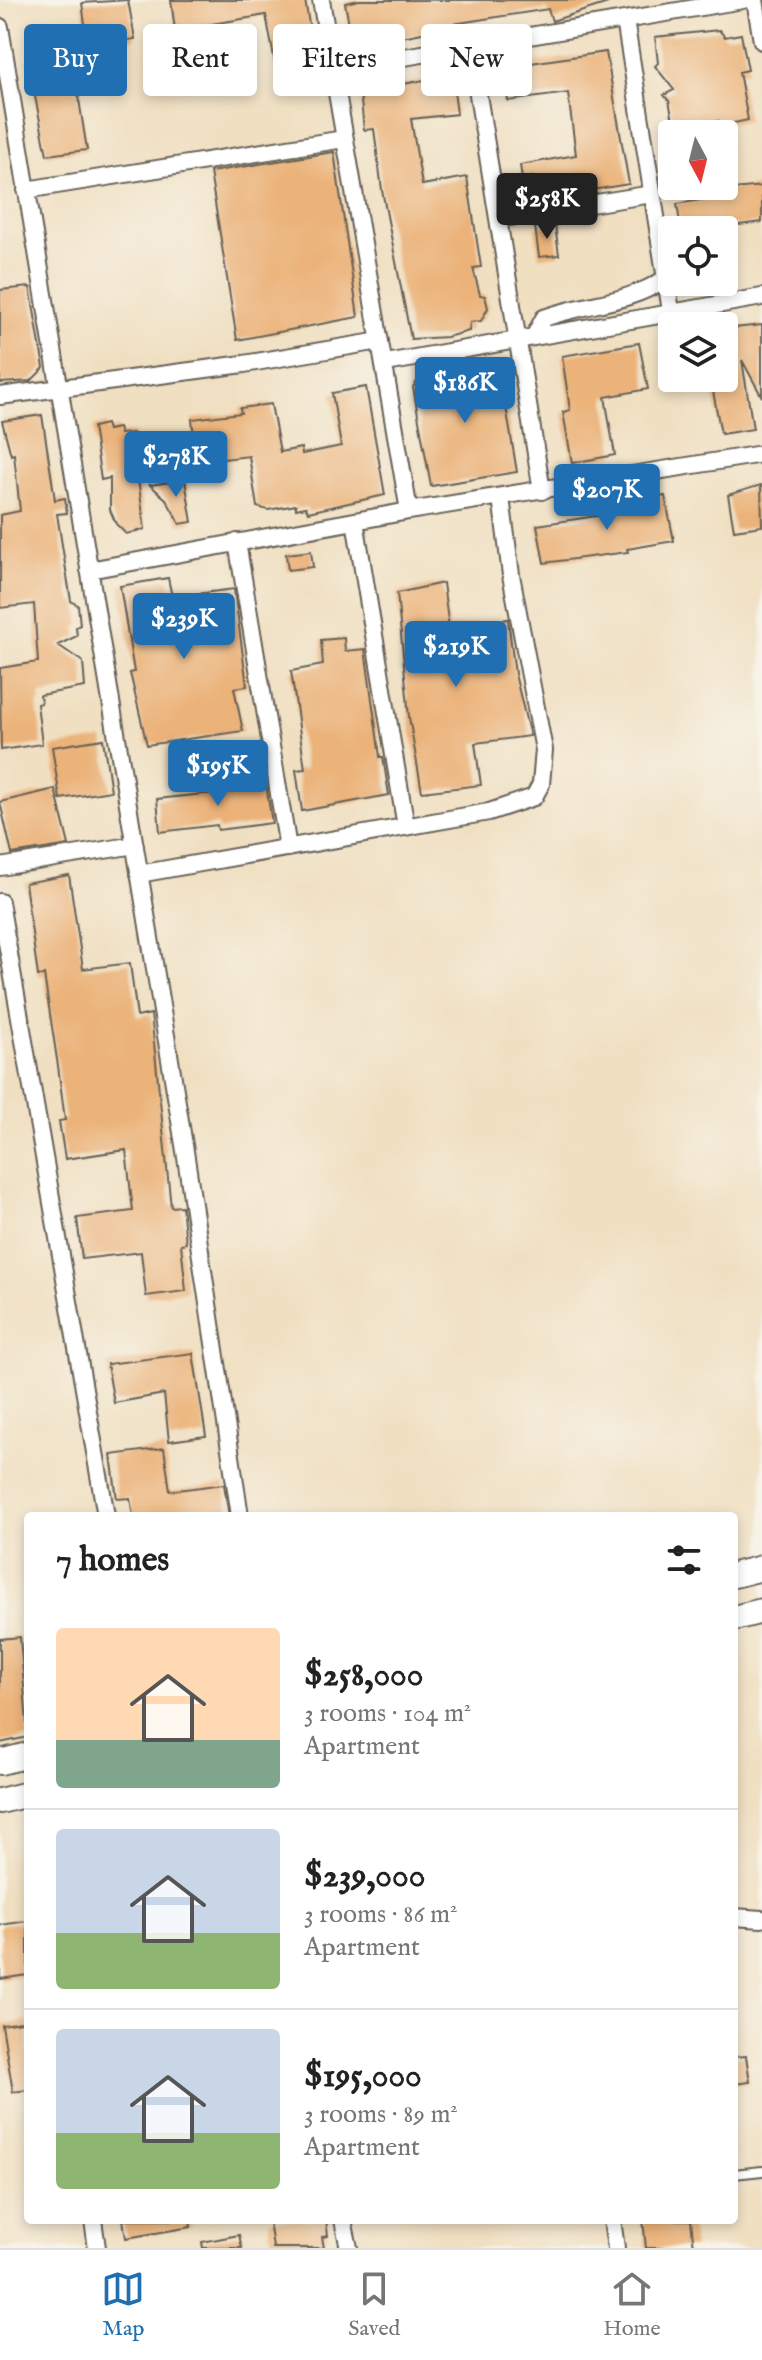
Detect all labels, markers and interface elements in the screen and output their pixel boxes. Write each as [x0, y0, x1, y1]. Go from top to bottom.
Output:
chip: Buy [24, 24, 127, 96]
chip: Rent [143, 24, 257, 96]
chip: Filters [273, 24, 405, 96]
chip: New [421, 24, 532, 96]
north arrow [658, 120, 738, 200]
map controls [658, 120, 738, 392]
pin: $258K [491, 173, 603, 241]
text: $258K [515, 182, 579, 215]
button: locate [658, 216, 738, 296]
button: layers [658, 312, 738, 392]
pin: $186K [409, 357, 521, 425]
text: $186K [433, 366, 497, 399]
pin: $278K [120, 431, 232, 499]
text: $278K [142, 440, 210, 473]
pin: $207K [551, 464, 663, 532]
text: $207K [572, 473, 642, 506]
pin: $239K [128, 593, 240, 661]
text: $239K [151, 602, 217, 635]
pin: $219K [400, 621, 512, 689]
text: $219K [423, 630, 489, 663]
pin: $195K [162, 740, 274, 808]
text: $195K [186, 749, 250, 782]
icon: filters [662, 1538, 706, 1582]
text: 7 homes [56, 1539, 169, 1582]
text: $258,000 [304, 1654, 423, 1697]
icon: home [120, 1660, 216, 1756]
text: 3 rooms · 104 m² [304, 1697, 471, 1730]
text: Apartment [304, 1730, 420, 1763]
text: $239,000 [304, 1855, 425, 1898]
icon: home [120, 1861, 216, 1957]
text: 3 rooms · 86 m² [304, 1898, 457, 1931]
text: Apartment [304, 1931, 420, 1964]
text: $195,000 [304, 2055, 422, 2098]
icon: home [120, 2061, 216, 2157]
text: 3 rooms · 89 m² [304, 2098, 458, 2131]
text: Apartment [304, 2131, 420, 2164]
tab: Map [101, 2267, 145, 2343]
tab: Saved [348, 2267, 400, 2343]
tab: Home [603, 2267, 661, 2343]

